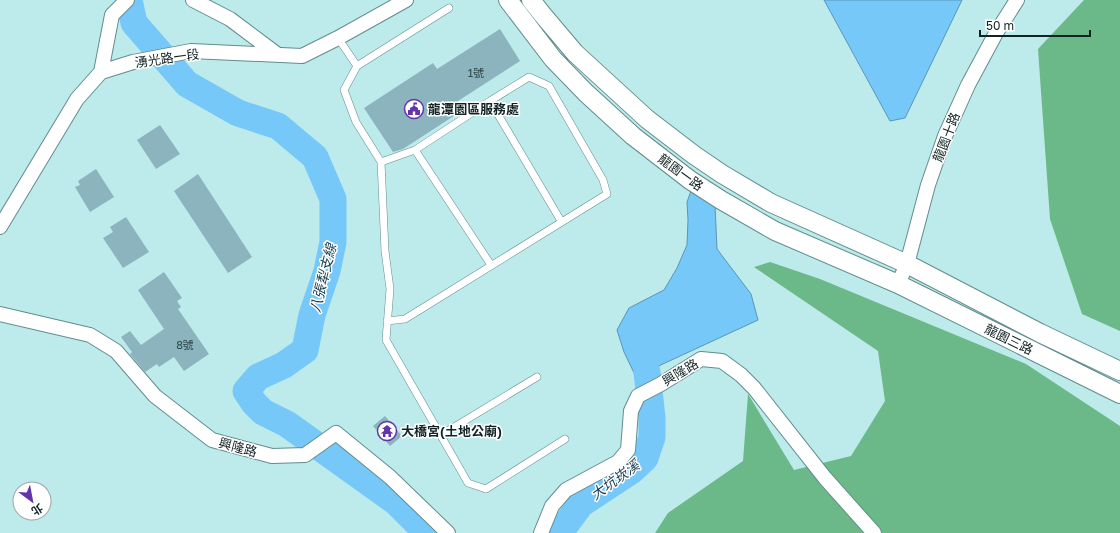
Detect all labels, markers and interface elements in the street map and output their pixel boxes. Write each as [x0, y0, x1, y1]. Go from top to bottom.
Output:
scale bar [980, 12, 1090, 38]
text: 50 m [986, 18, 1014, 33]
street label: 湧光路一段 [134, 46, 200, 70]
house number: 1號 [468, 66, 484, 79]
public building icon: 龍潭園區服務處 [403, 98, 425, 120]
place label: 龍潭園區服務處 [428, 101, 519, 117]
street label: 龍園十路 [929, 110, 963, 164]
street label: 龍園一路 [655, 150, 707, 194]
water label: 八張犁支線 [306, 240, 340, 314]
street label: 龍園三路 [982, 320, 1036, 358]
house number: 8號 [176, 338, 194, 351]
street label: 興隆路 [659, 355, 701, 389]
temple icon: 大橋宮(土地公廟) [376, 420, 398, 442]
place label: 大橋宮(土地公廟) [401, 423, 502, 439]
street label: 興隆路 [217, 434, 259, 460]
water label: 大坑崁溪 [587, 455, 644, 503]
north arrow [12, 481, 52, 521]
text: 北 [29, 501, 46, 518]

